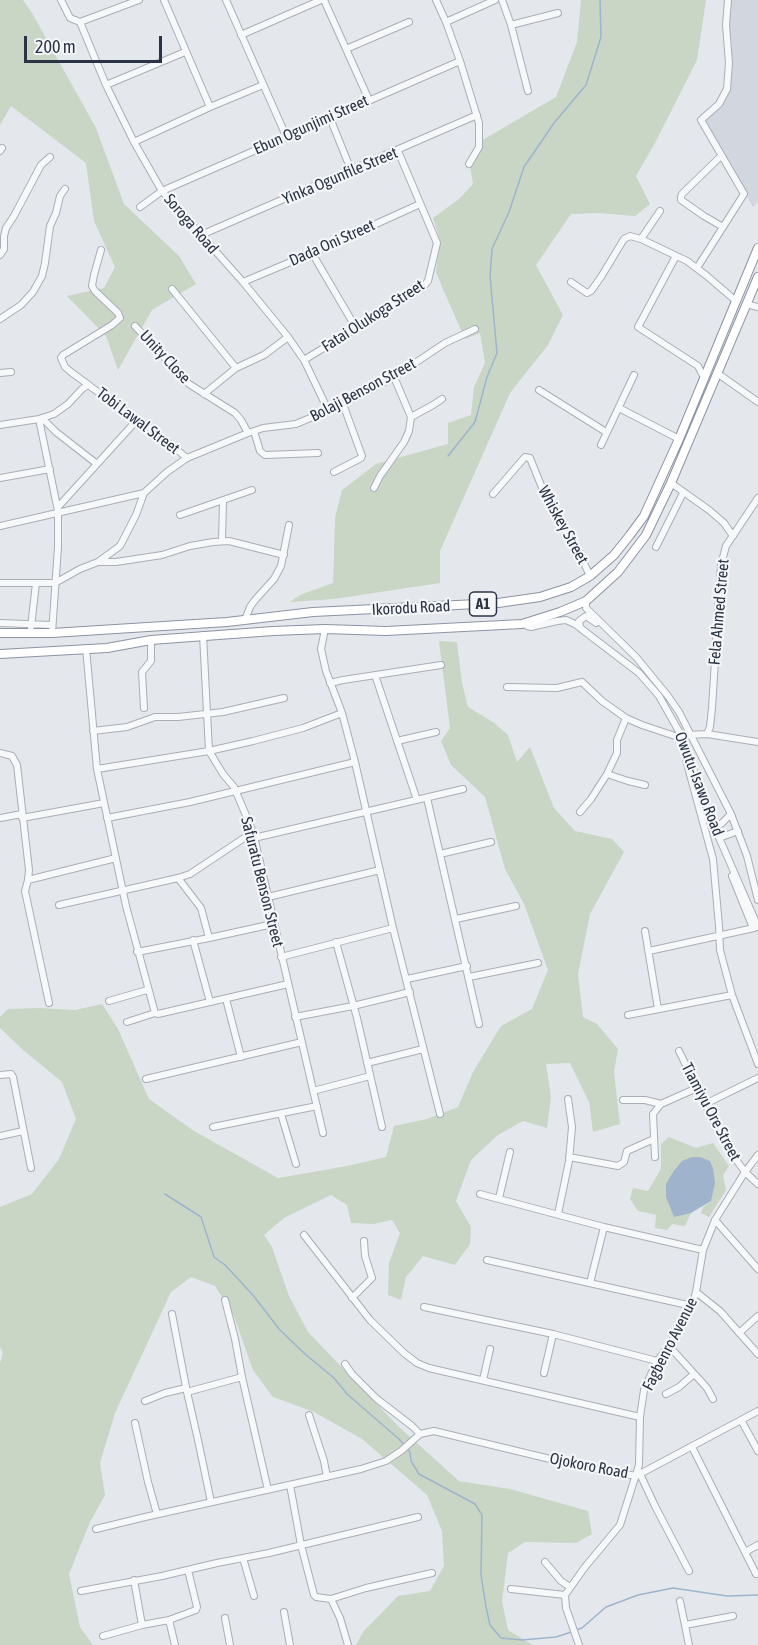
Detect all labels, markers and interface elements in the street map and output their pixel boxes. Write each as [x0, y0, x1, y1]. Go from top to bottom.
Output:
scale bar [27, 24, 165, 62]
text: 200 m [35, 36, 76, 57]
street label: Ebun Ogunjimi Street [251, 91, 371, 159]
street label: Yinka Ogunfile Street [280, 143, 400, 209]
street label: Soroga Road [160, 190, 222, 258]
street label: Dada Oni Street [286, 216, 378, 270]
street label: Fatai Olukoga Street [318, 276, 428, 356]
street label: Unity Close [135, 326, 195, 388]
street label: Bolaji Benson Street [307, 354, 419, 426]
street label: Tobi Lawal Street [93, 384, 183, 458]
street label: Whiskey Street [534, 483, 592, 567]
street label: Fela Ahmed Street [705, 558, 733, 666]
road number: A1 [470, 592, 496, 616]
street label: Ikorodu Road [371, 596, 451, 620]
street label: Owutu-Isawo Road [670, 729, 728, 839]
street label: Safuratu Benson Street [237, 815, 287, 949]
street label: Tiamiyu Ore Street [677, 1060, 745, 1164]
street label: Fagbenro Avenue [638, 1294, 702, 1394]
street label: Ojokoro Road [548, 1449, 630, 1483]

